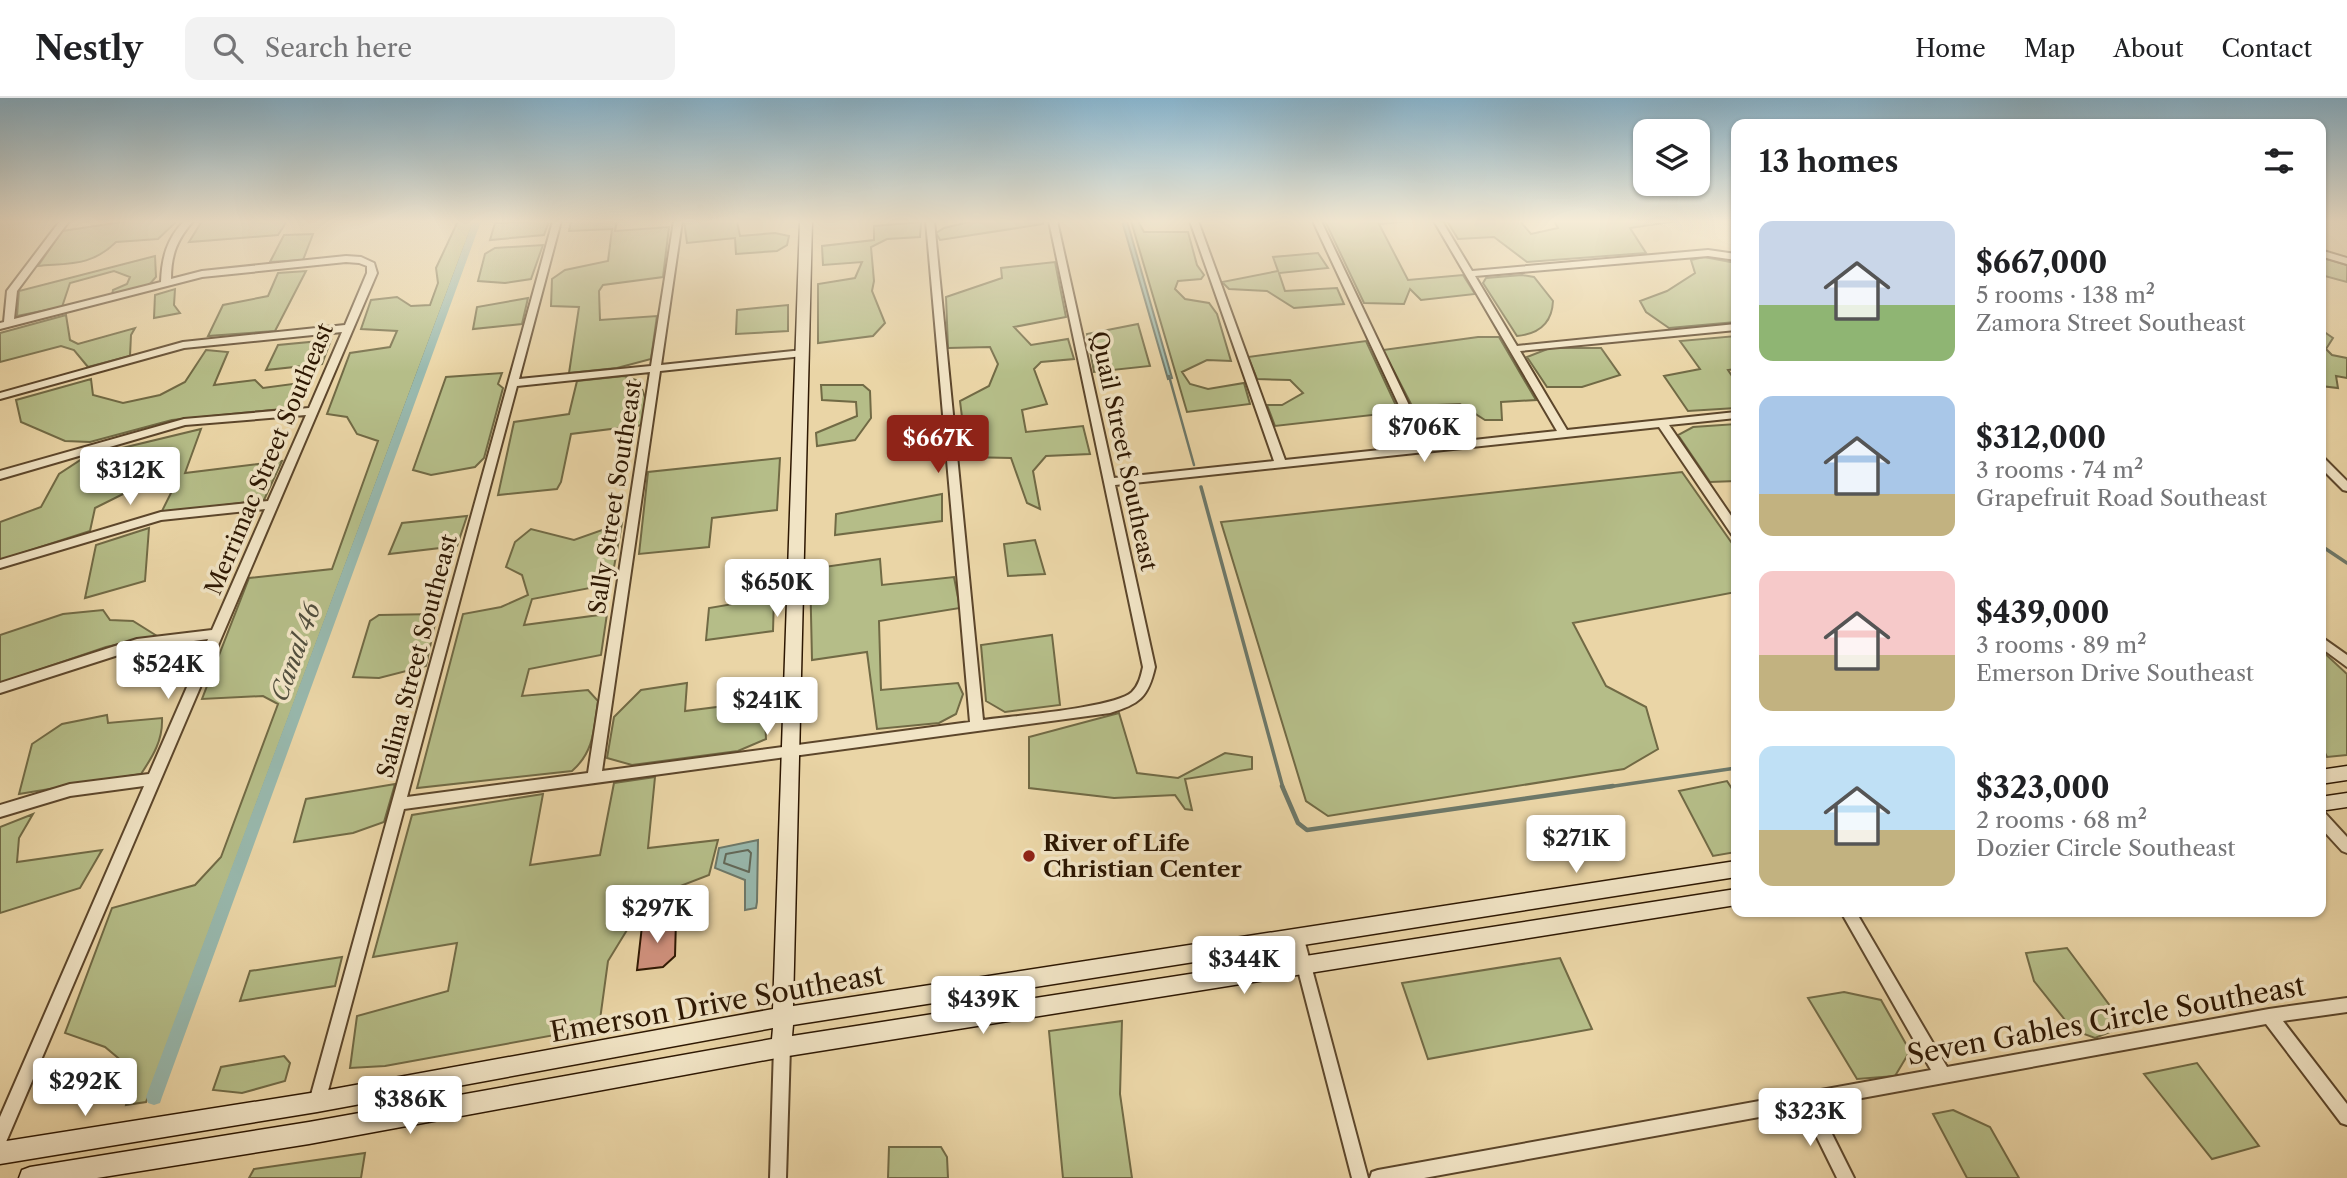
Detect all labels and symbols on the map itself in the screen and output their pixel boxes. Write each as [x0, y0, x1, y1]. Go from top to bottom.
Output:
street label: Merrimac Street Southeast [199, 319, 339, 599]
street label: Quail Street Southeast [1085, 329, 1163, 573]
street label: Sally Street Southeast [583, 378, 647, 616]
pin: $706K [1375, 404, 1473, 464]
pin: $667K [889, 416, 987, 475]
pin: $312K [81, 448, 179, 507]
street label: Salina Street Southeast [371, 531, 463, 781]
pin: $650K [728, 560, 826, 619]
water label: Canal 46 [264, 598, 327, 705]
pin: $524K [119, 642, 217, 701]
pin: $241K [718, 678, 816, 737]
pin: $271K [1527, 816, 1625, 875]
place label: River of Life Christian Center [1043, 829, 1242, 883]
marker: River of Life Christian Center [1021, 848, 1037, 864]
pin: $297K [608, 886, 706, 945]
pin: $344K [1195, 936, 1293, 996]
street label: Emerson Drive Southeast [547, 957, 887, 1049]
street label: Seven Gables Circle Southeast [1904, 968, 2308, 1072]
pin: $439K [934, 976, 1032, 1036]
pin: $292K [36, 1058, 134, 1118]
pin: $386K [361, 1076, 459, 1136]
pin: $323K [1761, 1088, 1859, 1148]

